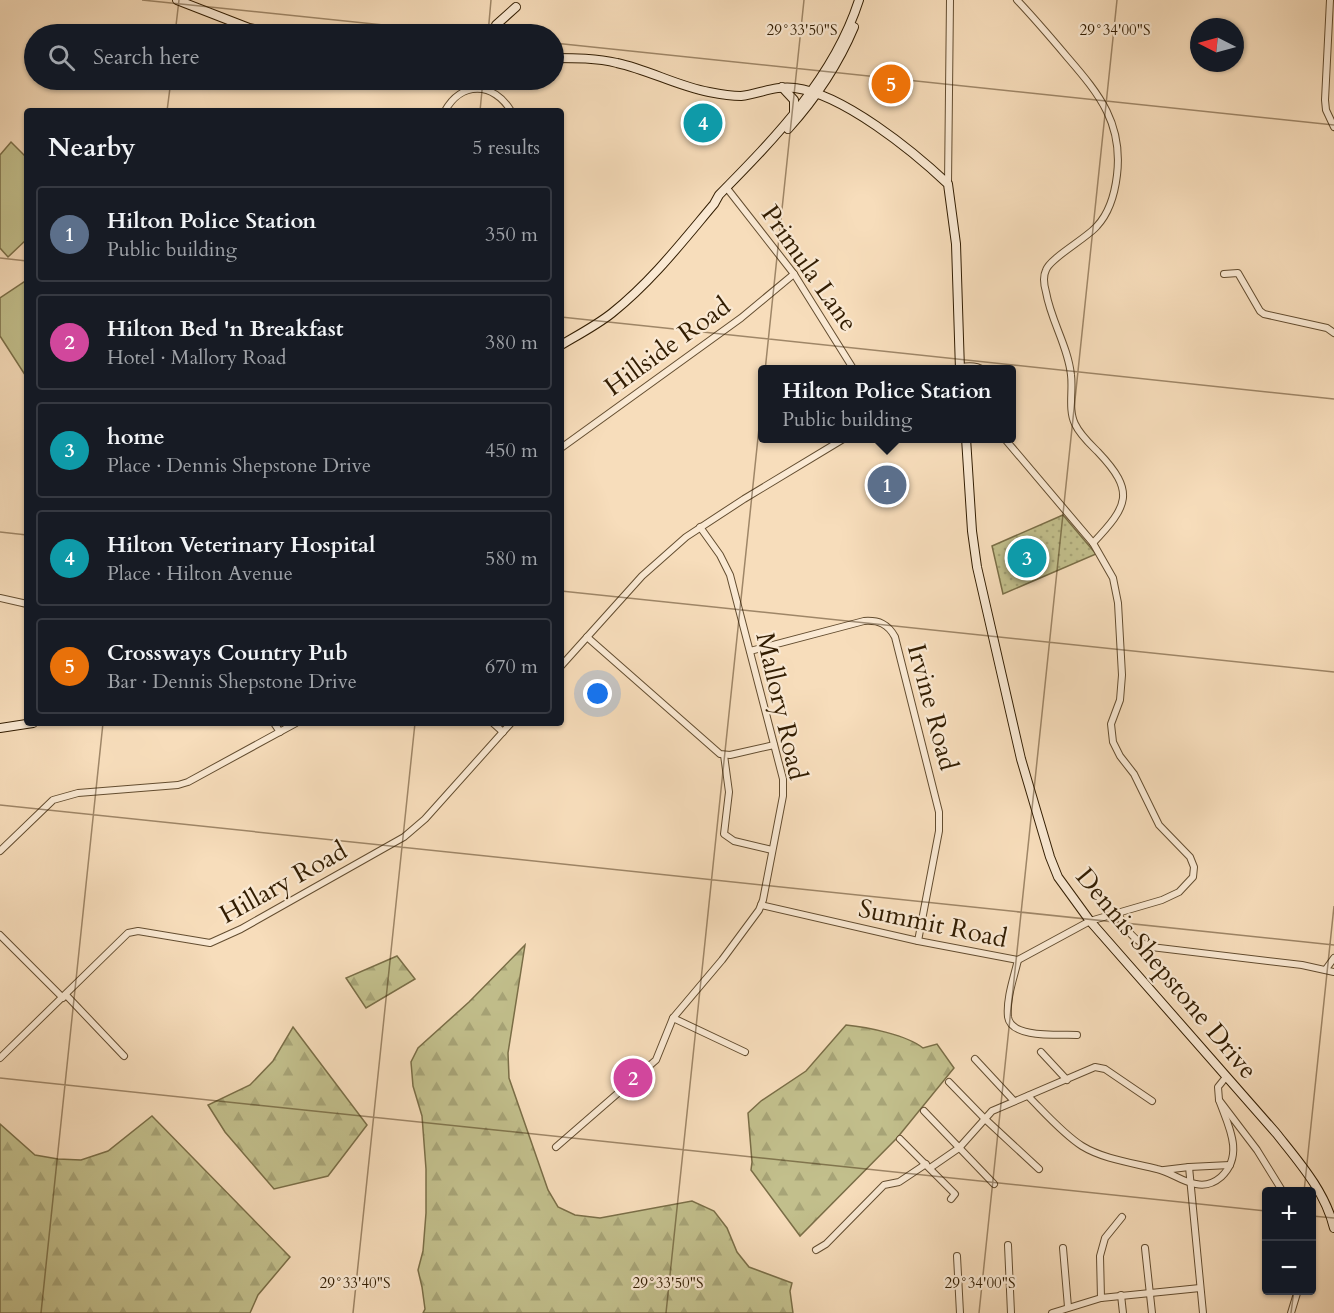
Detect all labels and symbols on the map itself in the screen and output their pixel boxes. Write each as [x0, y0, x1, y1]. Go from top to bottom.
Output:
north arrow [1190, 18, 1244, 72]
text: 29°33'50"S [767, 20, 837, 40]
text: 29°34'00"S [1080, 20, 1150, 40]
pin: 5 [872, 62, 910, 106]
pin: 4 [684, 100, 722, 146]
street label: Primula Lane [753, 198, 866, 338]
street label: Hillside Road [597, 289, 738, 404]
pin: 1 [868, 462, 906, 508]
pin: 3 [1008, 536, 1046, 580]
street label: Mallory Road [748, 629, 816, 783]
street label: Irvine Road [899, 640, 966, 774]
your location [583, 679, 612, 708]
street label: Hillary Road [213, 833, 353, 932]
street label: Dennis Shepstone Drive [1068, 860, 1265, 1086]
street label: Summit Road [855, 891, 1011, 956]
pin: 2 [614, 1056, 652, 1100]
text: 29°33'40"S [320, 1273, 390, 1293]
text: 29°33'50"S [633, 1273, 703, 1293]
text: 29°34'00"S [945, 1273, 1015, 1293]

